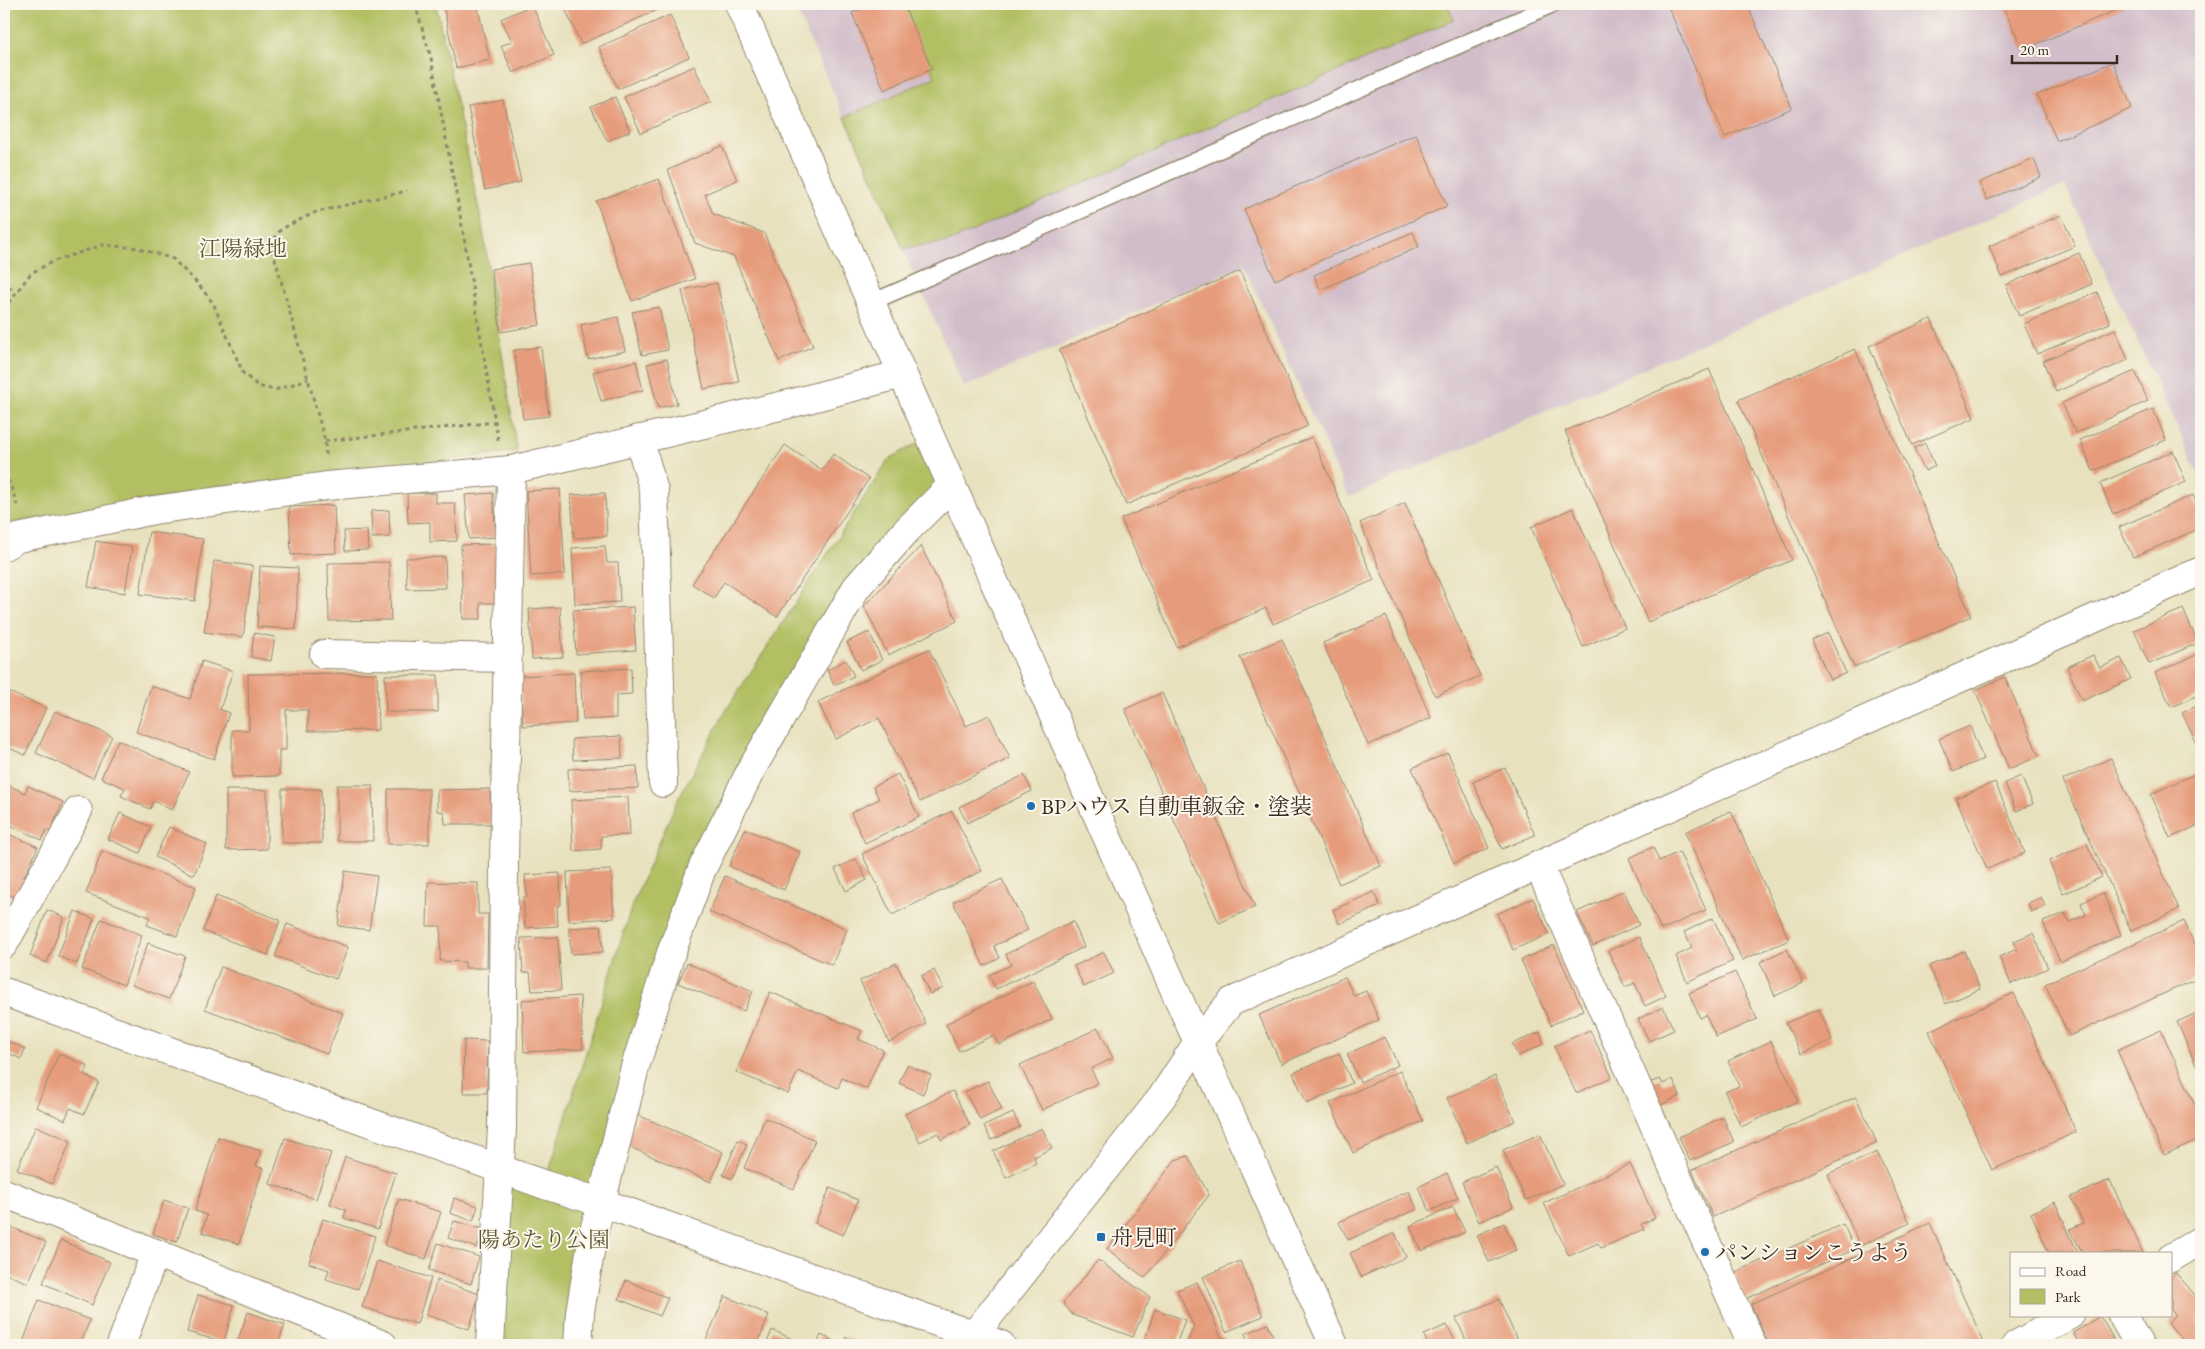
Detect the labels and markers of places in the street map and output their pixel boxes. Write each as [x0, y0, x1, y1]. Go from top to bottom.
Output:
place label: BPハウス 自動車鈑金・塗装 [1041, 792, 1312, 821]
marker: BPハウス 自動車鈑金・塗装 [1025, 800, 1037, 812]
place label: 舟見町 [1111, 1223, 1177, 1252]
marker: 舟見町 [1095, 1231, 1107, 1243]
place label: パンションこうよう [1715, 1238, 1912, 1267]
marker: パンションこうよう [1699, 1246, 1711, 1258]

